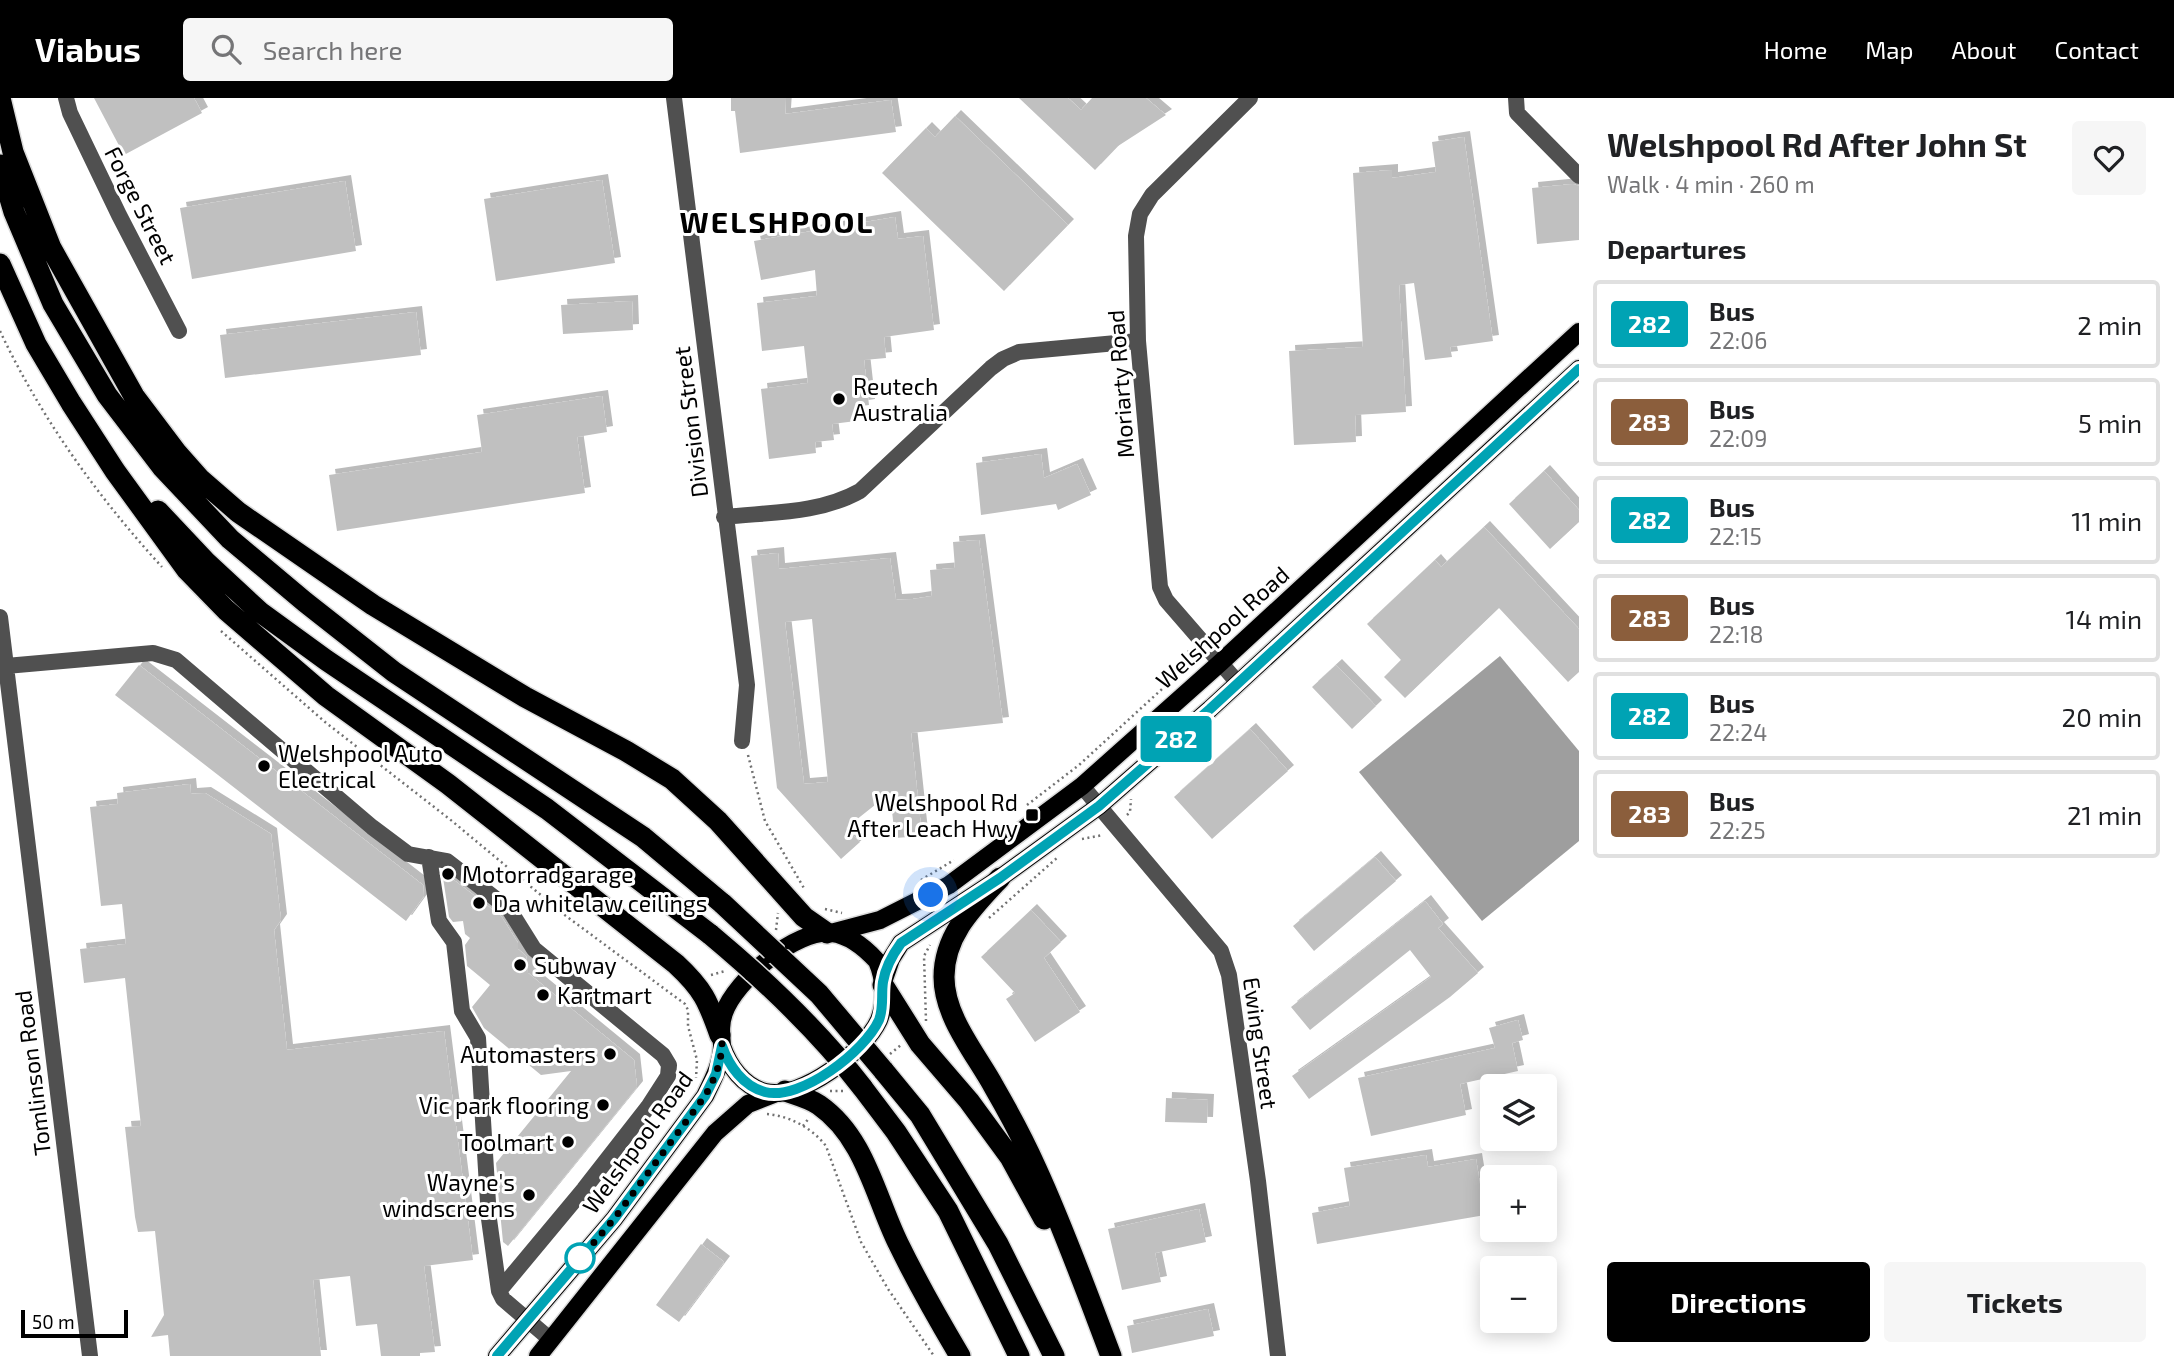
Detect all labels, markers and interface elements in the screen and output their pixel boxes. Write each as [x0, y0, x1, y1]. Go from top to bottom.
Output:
search box [183, 18, 673, 81]
text: Viabus [35, 29, 141, 69]
icon: search [207, 30, 245, 68]
text: Search here [263, 34, 402, 65]
text: Home [1764, 35, 1827, 64]
text: Map [1865, 35, 1913, 64]
text: About [1951, 35, 2017, 64]
text: Contact [2055, 35, 2139, 64]
button: heart [2072, 121, 2146, 195]
text: Welshpool Rd After John St [1607, 124, 2027, 164]
street label: Forge Street [99, 141, 183, 269]
text: Walk · 4 min · 260 m [1607, 170, 1815, 198]
district label: WELSHPOOL [680, 203, 874, 239]
text: Departures [1607, 233, 1746, 264]
text: Bus [1709, 295, 1755, 326]
street label: Moriarty Road [1101, 309, 1139, 459]
text: 282 [1628, 309, 1671, 338]
text: 2 min [2077, 309, 2142, 340]
text: 22:06 [1709, 326, 1767, 354]
street label: Division Street [667, 345, 713, 499]
place label: Reutech Australia [853, 372, 948, 426]
marker: Reutech Australia [831, 391, 847, 407]
text: Bus [1709, 393, 1755, 424]
text: 283 [1628, 407, 1671, 436]
text: 5 min [2078, 407, 2142, 438]
text: 22:09 [1709, 424, 1767, 452]
text: Bus [1709, 491, 1755, 522]
text: 282 [1628, 505, 1671, 534]
text: 11 min [2071, 505, 2142, 536]
text: 22:15 [1709, 522, 1762, 550]
street label: Welshpool Road [1150, 560, 1294, 694]
text: Bus [1709, 589, 1755, 620]
text: 283 [1628, 603, 1671, 632]
text: 14 min [2066, 603, 2142, 634]
text: 22:18 [1709, 620, 1763, 648]
text: Bus [1709, 687, 1755, 718]
text: 282 [1628, 701, 1671, 730]
text: 20 min [2062, 701, 2142, 732]
line badge: 282 [1136, 716, 1216, 762]
text: 22:24 [1709, 718, 1767, 746]
text: 282 [1155, 724, 1197, 753]
place label: Welshpool Auto Electrical [278, 739, 443, 793]
marker: Welshpool Auto Electrical [256, 758, 272, 774]
text: Bus [1709, 785, 1755, 816]
place label: Welshpool Rd After Leach Hwy [847, 788, 1018, 842]
text: 283 [1628, 799, 1671, 828]
text: 21 min [2067, 799, 2142, 830]
marker: Welshpool Rd After Leach Hwy [1024, 807, 1040, 823]
text: 22:25 [1709, 816, 1766, 844]
place label: Motorradgarage [462, 860, 634, 888]
marker: Motorradgarage [440, 866, 456, 882]
your location [913, 877, 948, 912]
place label: Da whitelaw ceilings [493, 889, 707, 917]
marker: Da whitelaw ceilings [471, 895, 487, 911]
place label: Subway [534, 951, 617, 979]
marker: Subway [512, 957, 528, 973]
street label: Ewing Street [1238, 975, 1284, 1111]
place label: Kartmart [557, 981, 652, 1009]
marker: Kartmart [535, 987, 551, 1003]
street label: Tomlinson Road [8, 989, 56, 1157]
place label: Automasters [460, 1040, 596, 1068]
marker: Automasters [602, 1046, 618, 1062]
street label: Welshpool Road [576, 1065, 698, 1219]
map controls [1480, 1074, 1557, 1333]
button: layers [1480, 1074, 1557, 1151]
place label: Vic park flooring [419, 1091, 589, 1119]
marker: Vic park flooring [595, 1097, 611, 1113]
place label: Toolmart [459, 1128, 554, 1156]
marker: Toolmart [560, 1134, 576, 1150]
button: + [1480, 1165, 1557, 1242]
place label: Wayne's windscreens [382, 1168, 515, 1222]
marker: Wayne's windscreens [521, 1187, 537, 1203]
unlabelled marker [565, 1243, 595, 1273]
button: − [1480, 1256, 1557, 1333]
button: Directions [1607, 1262, 1870, 1342]
button: Tickets [1884, 1262, 2146, 1342]
scale bar [21, 1307, 128, 1339]
text: 50 m [32, 1310, 75, 1333]

